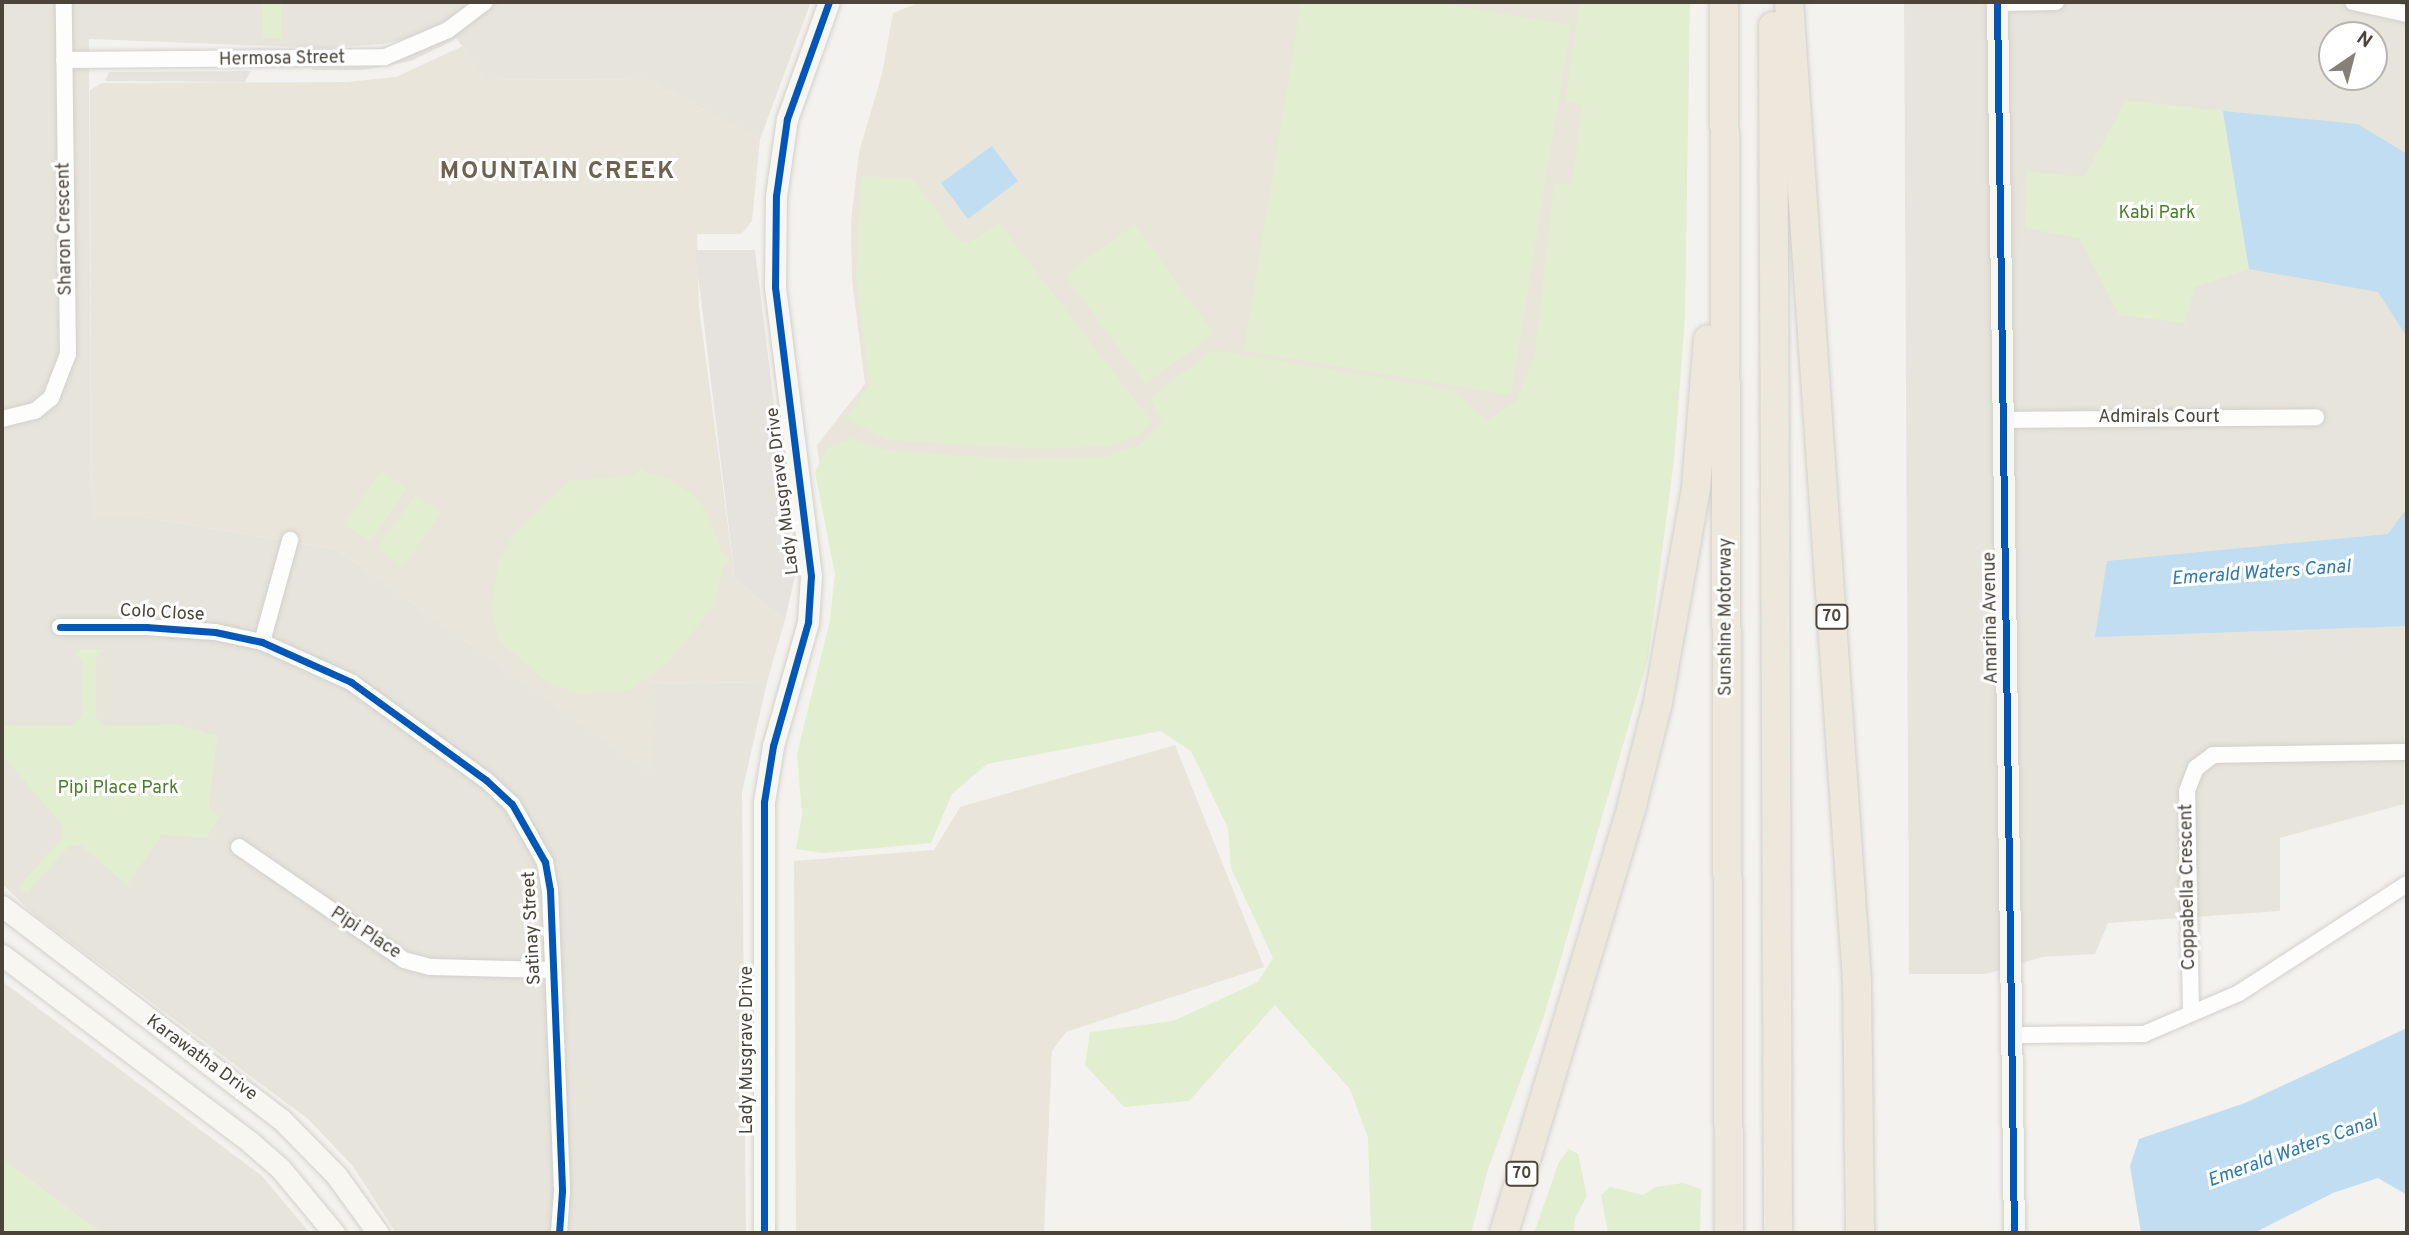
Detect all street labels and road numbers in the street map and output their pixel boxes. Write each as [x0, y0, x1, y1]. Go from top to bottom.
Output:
street label: Hermosa Street [219, 48, 345, 72]
street label: Sharon Crescent [54, 162, 78, 296]
street label: Lady Musgrave Drive [763, 406, 805, 576]
street label: Admirals Court [2098, 407, 2220, 429]
street label: Sunshine Motorway [1716, 538, 1738, 696]
street label: Amarina Avenue [1980, 551, 2004, 685]
street label: Colo Close [119, 601, 205, 627]
road number: 70 [1814, 604, 1850, 630]
street label: Coppabella Crescent [2177, 804, 2201, 970]
street label: Satinay Street [519, 871, 547, 985]
street label: Pipi Place [326, 903, 404, 965]
street label: Lady Musgrave Drive [737, 966, 759, 1134]
street label: Karawatha Drive [141, 1011, 261, 1107]
road number: 70 [1504, 1162, 1540, 1186]

